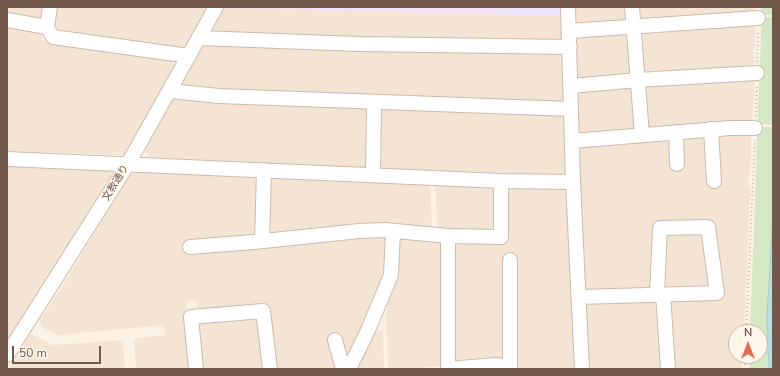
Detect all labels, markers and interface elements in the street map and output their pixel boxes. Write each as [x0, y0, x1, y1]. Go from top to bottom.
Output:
street label: 文教通り [100, 163, 132, 203]
north arrow [728, 324, 768, 364]
text: N [744, 325, 752, 340]
scale bar [14, 338, 103, 364]
text: 50 m [19, 345, 47, 361]

